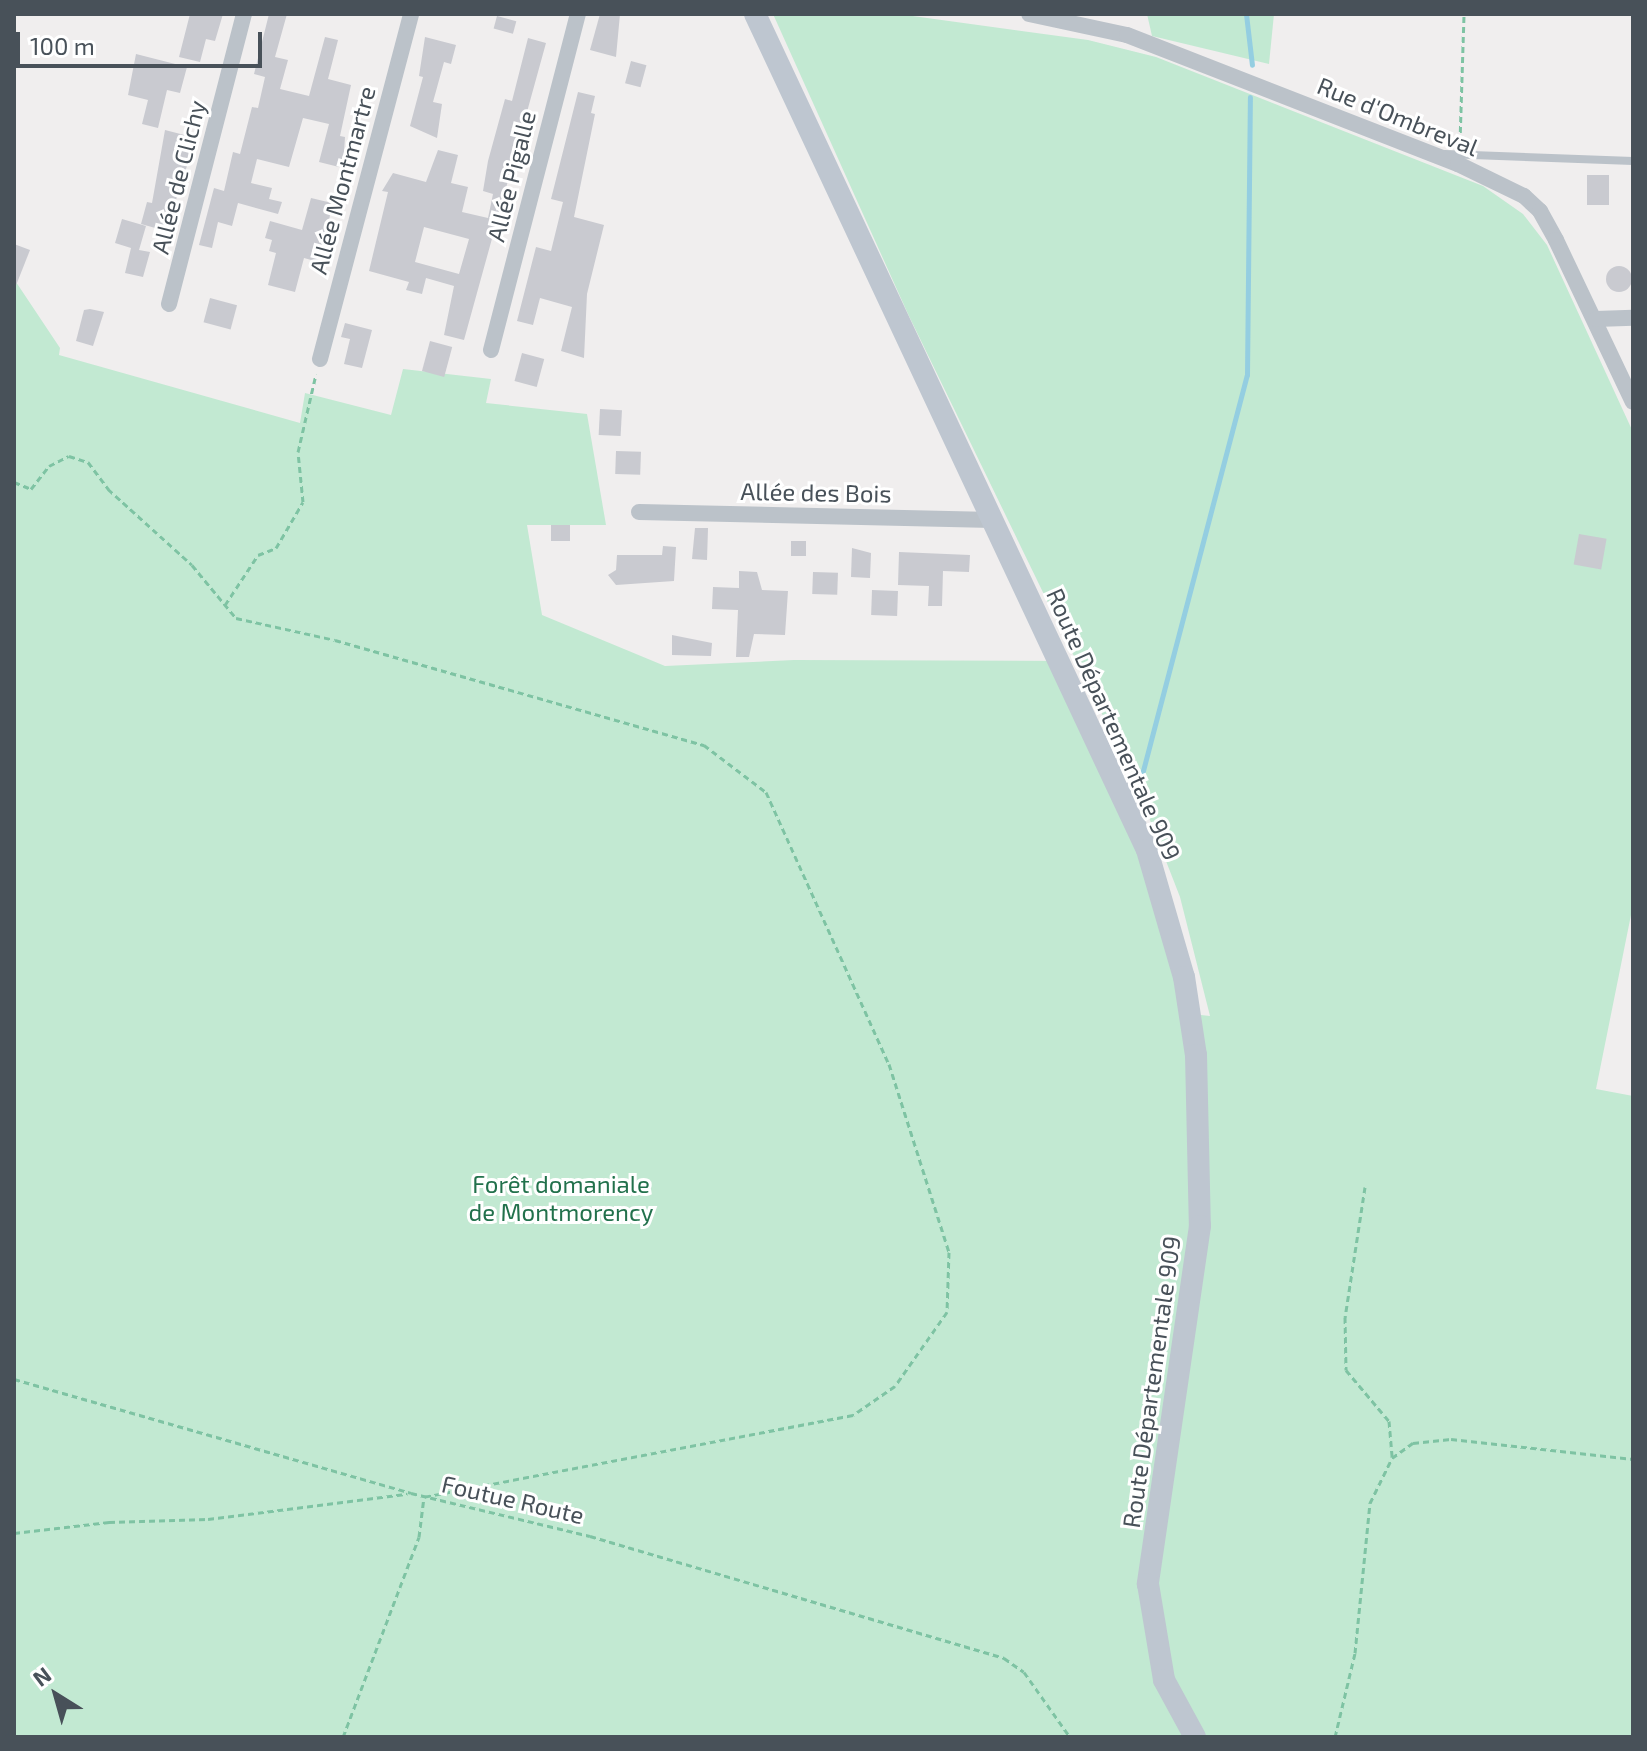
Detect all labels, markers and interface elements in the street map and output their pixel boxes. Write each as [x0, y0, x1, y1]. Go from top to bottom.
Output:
scale bar [20, 16, 266, 66]
text: 100 m [30, 31, 95, 60]
street label: Rue d'Ombreval [1313, 71, 1483, 161]
street label: Allée Montmartre [303, 83, 381, 277]
street label: Allée de Clichy [145, 97, 211, 257]
street label: Allée Pigalle [481, 107, 541, 245]
street label: Allée des Bois [740, 476, 892, 508]
street label: Route Départementale 909 [1041, 584, 1187, 864]
park label: Forêt domaniale de Montmorency [469, 1170, 653, 1226]
street label: Route Départementale 909 [1116, 1234, 1186, 1530]
street label: Foutue Route [439, 1469, 587, 1529]
north arrow [16, 1655, 96, 1735]
text: N [27, 1661, 56, 1691]

